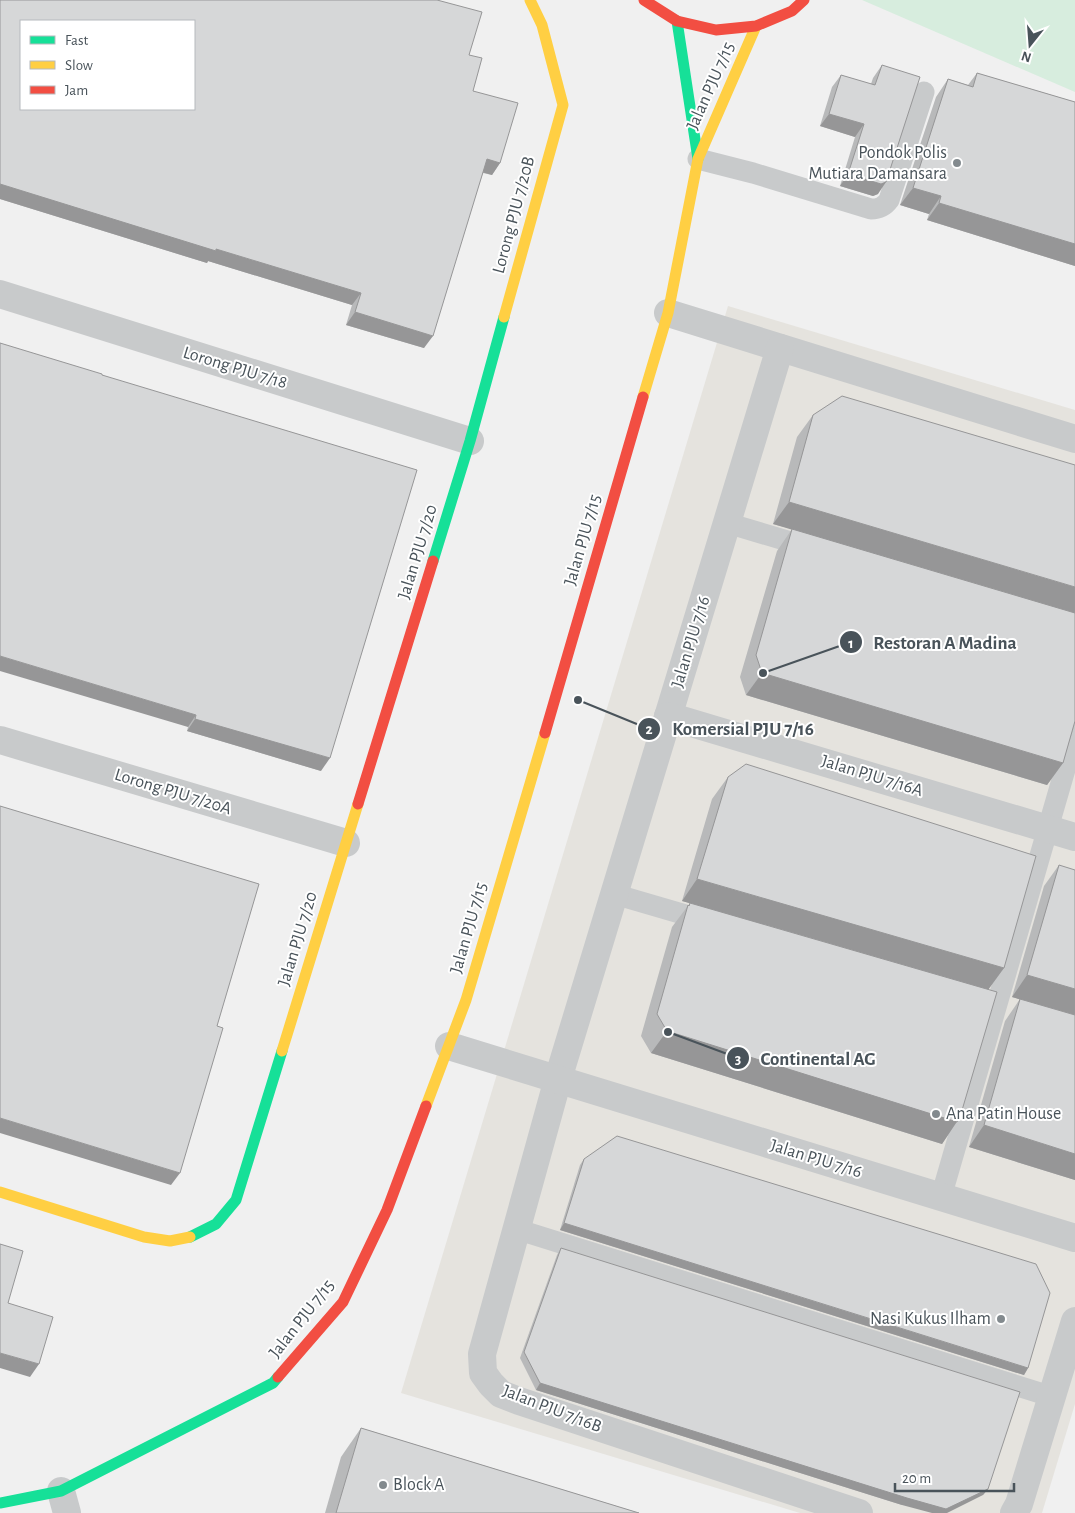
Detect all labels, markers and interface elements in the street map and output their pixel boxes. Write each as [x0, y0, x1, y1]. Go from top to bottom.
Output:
legend [20, 20, 195, 110]
north arrow [1005, 20, 1055, 70]
text: Fast [65, 33, 89, 48]
street label: Jalan PJU 7/15 [684, 39, 738, 133]
text: N [1020, 48, 1033, 65]
text: Slow [65, 58, 93, 73]
text: Jam [65, 83, 88, 98]
place label: Pondok Polis Mutiara Damansara [808, 144, 947, 183]
street label: Lorong PJU 7/20B [490, 154, 538, 276]
marker: Pondok Polis Mutiara Damansara [951, 157, 963, 169]
street label: Lorong PJU 7/18 [181, 344, 289, 392]
street label: Jalan PJU 7/15 [561, 492, 605, 588]
street label: Jalan PJU 7/20 [395, 503, 441, 601]
street label: Jalan PJU 7/16 [669, 594, 713, 690]
callout: Restoran A Madina [839, 625, 1027, 659]
text: Restoran A Madina [873, 634, 1017, 653]
text: 1 [848, 636, 854, 651]
callout: Komersial PJU 7/16 [637, 712, 824, 746]
text: Komersial PJU 7/16 [672, 720, 814, 739]
text: 2 [645, 722, 653, 737]
street label: Jalan PJU 7/16A [819, 752, 926, 800]
street label: Lorong PJU 7/20A [112, 766, 234, 819]
street label: Jalan PJU 7/15 [447, 880, 491, 976]
street label: Jalan PJU 7/20 [275, 890, 321, 988]
callout: Continental AG [726, 1041, 886, 1075]
text: Continental AG [760, 1050, 876, 1069]
text: 3 [735, 1052, 741, 1067]
place label: Ana Patin House [946, 1105, 1061, 1123]
marker: Ana Patin House [930, 1108, 942, 1120]
street label: Jalan PJU 7/16 [768, 1137, 864, 1181]
street label: Jalan PJU 7/15 [266, 1276, 338, 1362]
place label: Nasi Kukus Ilham [870, 1310, 991, 1328]
marker: Nasi Kukus Ilham [995, 1313, 1007, 1325]
street label: Jalan PJU 7/16B [500, 1382, 604, 1436]
scale bar [895, 1460, 1014, 1492]
text: 20 m [902, 1471, 931, 1486]
place label: Block A [393, 1476, 445, 1494]
marker: Block A [377, 1479, 389, 1491]

